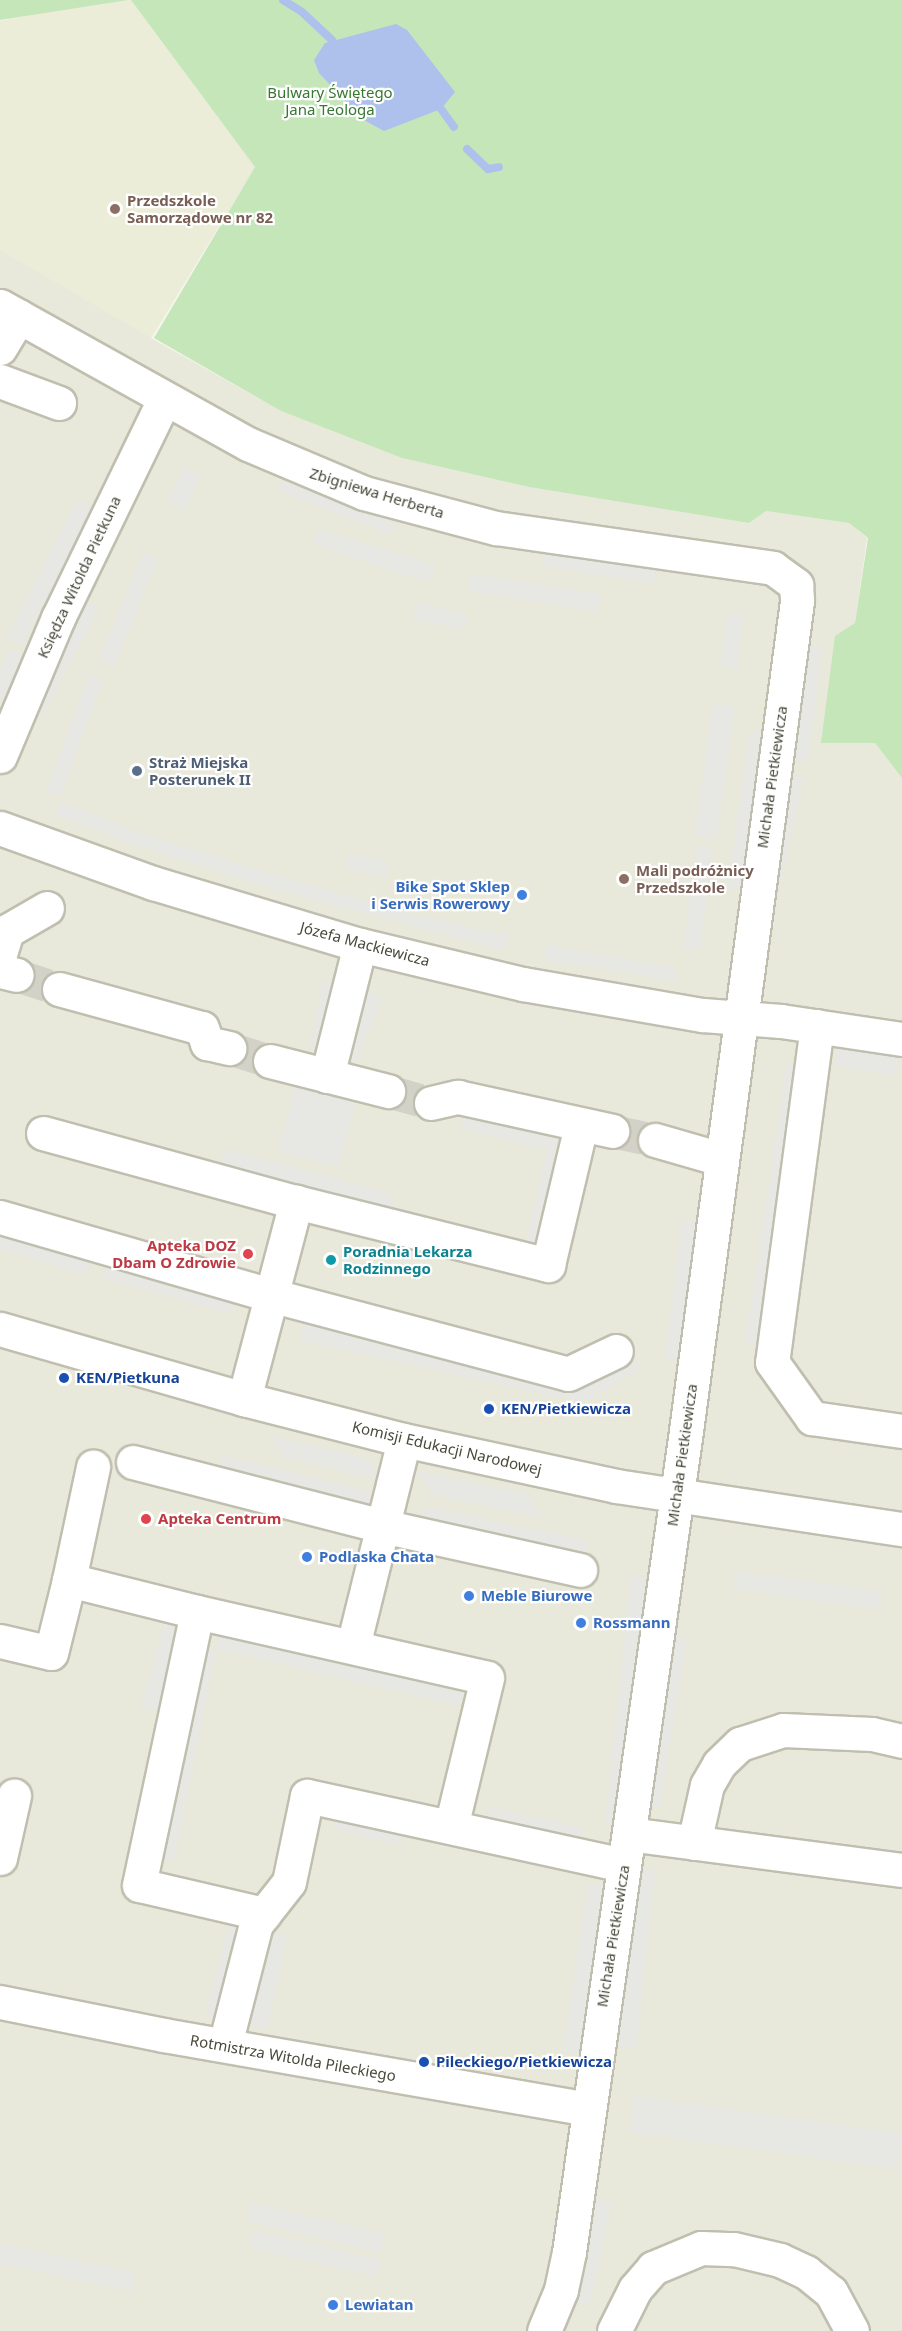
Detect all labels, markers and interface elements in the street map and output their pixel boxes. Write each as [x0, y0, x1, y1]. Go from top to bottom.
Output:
park label: Bulwary Świętego Jana Teologa [267, 83, 393, 118]
place label: Przedszkole Samorządowe nr 82 [127, 191, 273, 226]
marker: Przedszkole Samorządowe nr 82 [108, 202, 122, 216]
street label: Zbigniewa Herberta [308, 464, 446, 522]
street label: Księdza Witolda Pietkuna [33, 493, 125, 661]
street label: Michała Pietkiewicza [753, 705, 791, 849]
place label: Straż Miejska Posterunek II [149, 753, 251, 788]
marker: Straż Miejska Posterunek II [130, 764, 144, 778]
place label: Mali podróżnicy Przedszkole [636, 861, 754, 896]
marker: Mali podróżnicy Przedszkole [617, 872, 631, 886]
place label: Bike Spot Sklep i Serwis Rowerowy [371, 877, 510, 912]
marker: Bike Spot Sklep i Serwis Rowerowy [515, 888, 529, 902]
street label: Józefa Mackiewicza [298, 918, 432, 970]
place label: Apteka DOZ Dbam O Zdrowie [112, 1236, 236, 1271]
place label: Poradnia Lekarza Rodzinnego [343, 1242, 472, 1277]
marker: Apteka DOZ Dbam O Zdrowie [241, 1247, 255, 1261]
marker: Poradnia Lekarza Rodzinnego [324, 1253, 338, 1267]
place label: KEN/Pietkuna [76, 1369, 180, 1387]
marker: KEN/Pietkuna [57, 1371, 71, 1385]
street label: Michała Pietkiewicza [663, 1383, 701, 1527]
place label: KEN/Pietkiewicza [501, 1400, 631, 1418]
marker: KEN/Pietkiewicza [482, 1402, 496, 1416]
street label: Komisji Edukacji Narodowej [350, 1417, 544, 1479]
place label: Apteka Centrum [158, 1510, 281, 1528]
marker: Apteka Centrum [139, 1512, 153, 1526]
place label: Podlaska Chata [319, 1548, 434, 1566]
marker: Podlaska Chata [300, 1550, 314, 1564]
place label: Meble Biurowe [481, 1587, 592, 1605]
marker: Meble Biurowe [462, 1589, 476, 1603]
place label: Rossmann [593, 1614, 670, 1632]
marker: Rossmann [574, 1616, 588, 1630]
street label: Michała Pietkiewicza [593, 1864, 633, 2008]
street label: Rotmistrza Witolda Pileckiego [189, 2031, 397, 2085]
place label: Pileckiego/Pietkiewicza [436, 2053, 612, 2071]
marker: Pileckiego/Pietkiewicza [417, 2055, 431, 2069]
place label: Lewiatan [345, 2296, 414, 2314]
marker: Lewiatan [326, 2298, 340, 2312]

